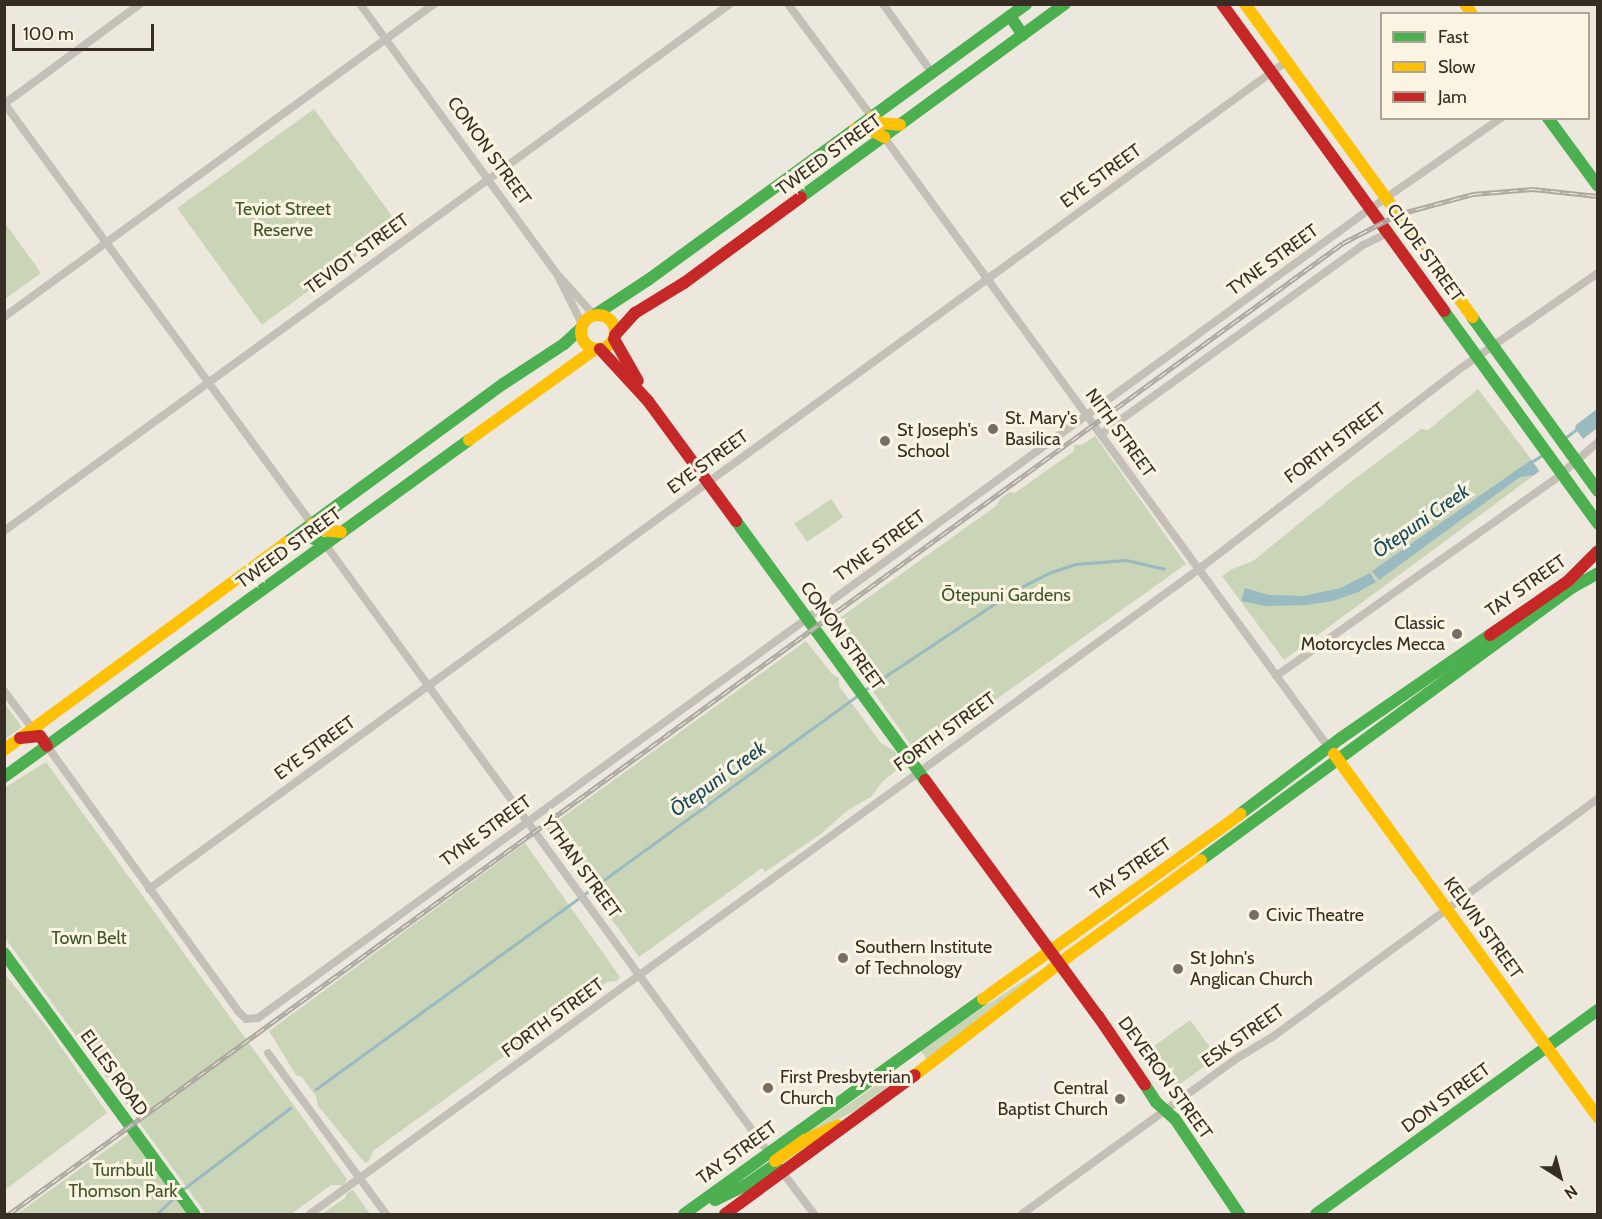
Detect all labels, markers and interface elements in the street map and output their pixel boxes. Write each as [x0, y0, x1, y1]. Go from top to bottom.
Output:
scale bar [15, 12, 158, 50]
legend [1380, 12, 1590, 120]
text: 100 m [23, 23, 74, 45]
text: Fast [1438, 26, 1469, 48]
text: Slow [1438, 56, 1475, 78]
text: Jam [1438, 86, 1467, 108]
street label: CONON STREET [443, 93, 535, 209]
street label: TWEED STREET [772, 110, 886, 200]
street label: EYE STREET [1056, 139, 1146, 213]
park label: Teviot Street Reserve [235, 199, 331, 242]
street label: CLYDE STREET [1382, 200, 1468, 306]
street label: TEVIOT STREET [301, 209, 413, 299]
street label: TYNE STREET [1223, 220, 1323, 300]
street label: NITH STREET [1081, 385, 1159, 481]
street label: FORTH STREET [1280, 398, 1390, 488]
place label: St. Mary's Basilica [1005, 408, 1077, 450]
place label: St Joseph's School [897, 420, 978, 462]
marker: St. Mary's Basilica [986, 422, 1000, 436]
street label: EYE STREET [663, 425, 753, 499]
marker: St Joseph's School [878, 434, 892, 448]
water label: Ōtepuni Creek [1368, 479, 1474, 563]
street label: TWEED STREET [232, 503, 346, 593]
street label: TYNE STREET [830, 506, 930, 586]
street label: TAY STREET [1482, 550, 1570, 622]
street label: CONON STREET [796, 578, 888, 694]
park label: Ōtepuni Gardens [941, 584, 1071, 606]
place label: Classic Motorcycles Mecca [1301, 613, 1445, 656]
marker: Classic Motorcycles Mecca [1450, 627, 1464, 641]
street label: FORTH STREET [890, 688, 1000, 776]
street label: EYE STREET [270, 711, 360, 785]
water label: Ōtepuni Creek [665, 736, 771, 822]
street label: TYNE STREET [436, 791, 536, 871]
street label: YTHAN STREET [537, 812, 625, 922]
street label: TAY STREET [1087, 833, 1175, 905]
street label: KELVIN STREET [1439, 873, 1527, 983]
place label: Civic Theatre [1266, 904, 1364, 926]
marker: Civic Theatre [1247, 908, 1261, 922]
park label: Town Belt [51, 927, 127, 949]
place label: Southern Institute of Technology [855, 937, 992, 980]
place label: St John's Anglican Church [1190, 948, 1313, 990]
marker: Southern Institute of Technology [836, 951, 850, 965]
marker: St John's Anglican Church [1171, 962, 1185, 976]
street label: FORTH STREET [498, 974, 608, 1062]
street label: ESK STREET [1198, 1000, 1288, 1072]
street label: DEVERON STREET [1113, 1013, 1217, 1143]
street label: ELLES ROAD [76, 1026, 152, 1120]
street label: DON STREET [1398, 1059, 1494, 1137]
place label: First Presbyterian Church [780, 1067, 911, 1110]
place label: Central Baptist Church [998, 1078, 1108, 1120]
marker: First Presbyterian Church [761, 1081, 775, 1095]
marker: Central Baptist Church [1113, 1092, 1127, 1106]
street label: TAY STREET [693, 1117, 781, 1189]
north arrow [1530, 1147, 1590, 1207]
park label: Turnbull Thomson Park [69, 1160, 177, 1202]
text: N [1561, 1181, 1581, 1203]

